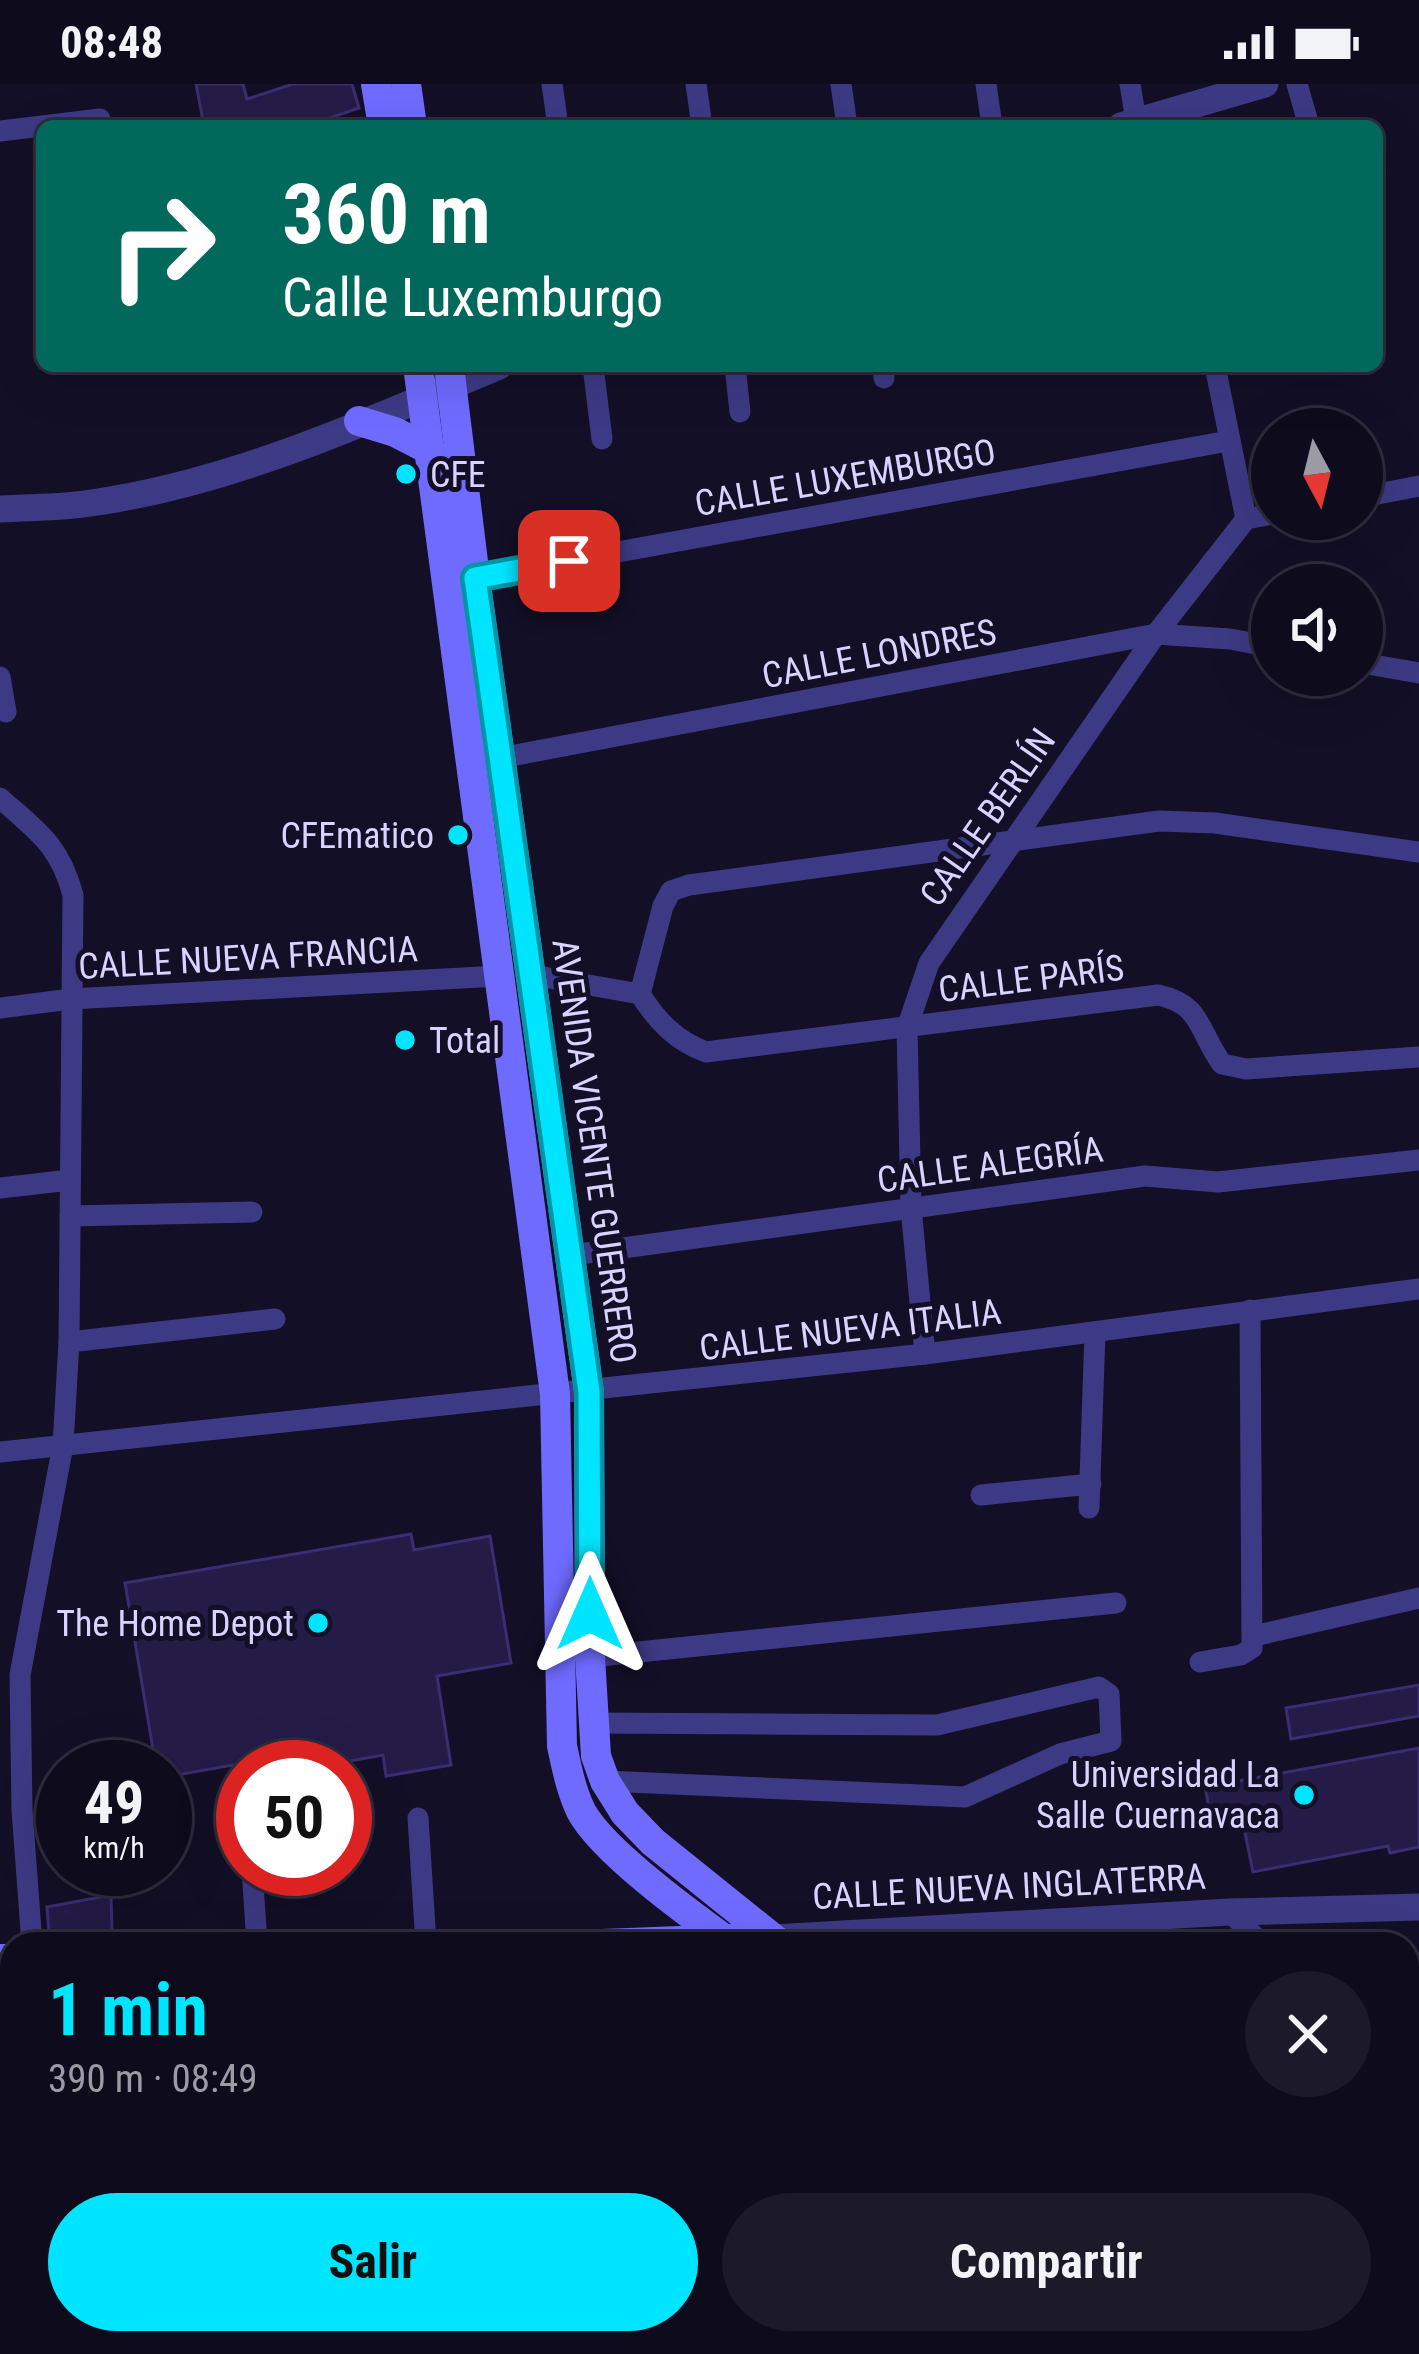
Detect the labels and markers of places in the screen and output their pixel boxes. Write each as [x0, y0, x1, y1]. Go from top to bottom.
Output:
place label: CFE [430, 454, 486, 496]
marker: CFE [393, 461, 419, 487]
pin [518, 510, 620, 612]
place label: CFEmatico [280, 815, 434, 857]
marker: CFEmatico [445, 822, 471, 848]
place label: Total [429, 1020, 500, 1062]
marker: Total [392, 1027, 418, 1053]
place label: The Home Depot [56, 1603, 294, 1645]
marker: The Home Depot [305, 1610, 331, 1636]
place label: Universidad La Salle Cuernavaca [1036, 1754, 1280, 1837]
marker: Universidad La Salle Cuernavaca [1291, 1782, 1317, 1808]

